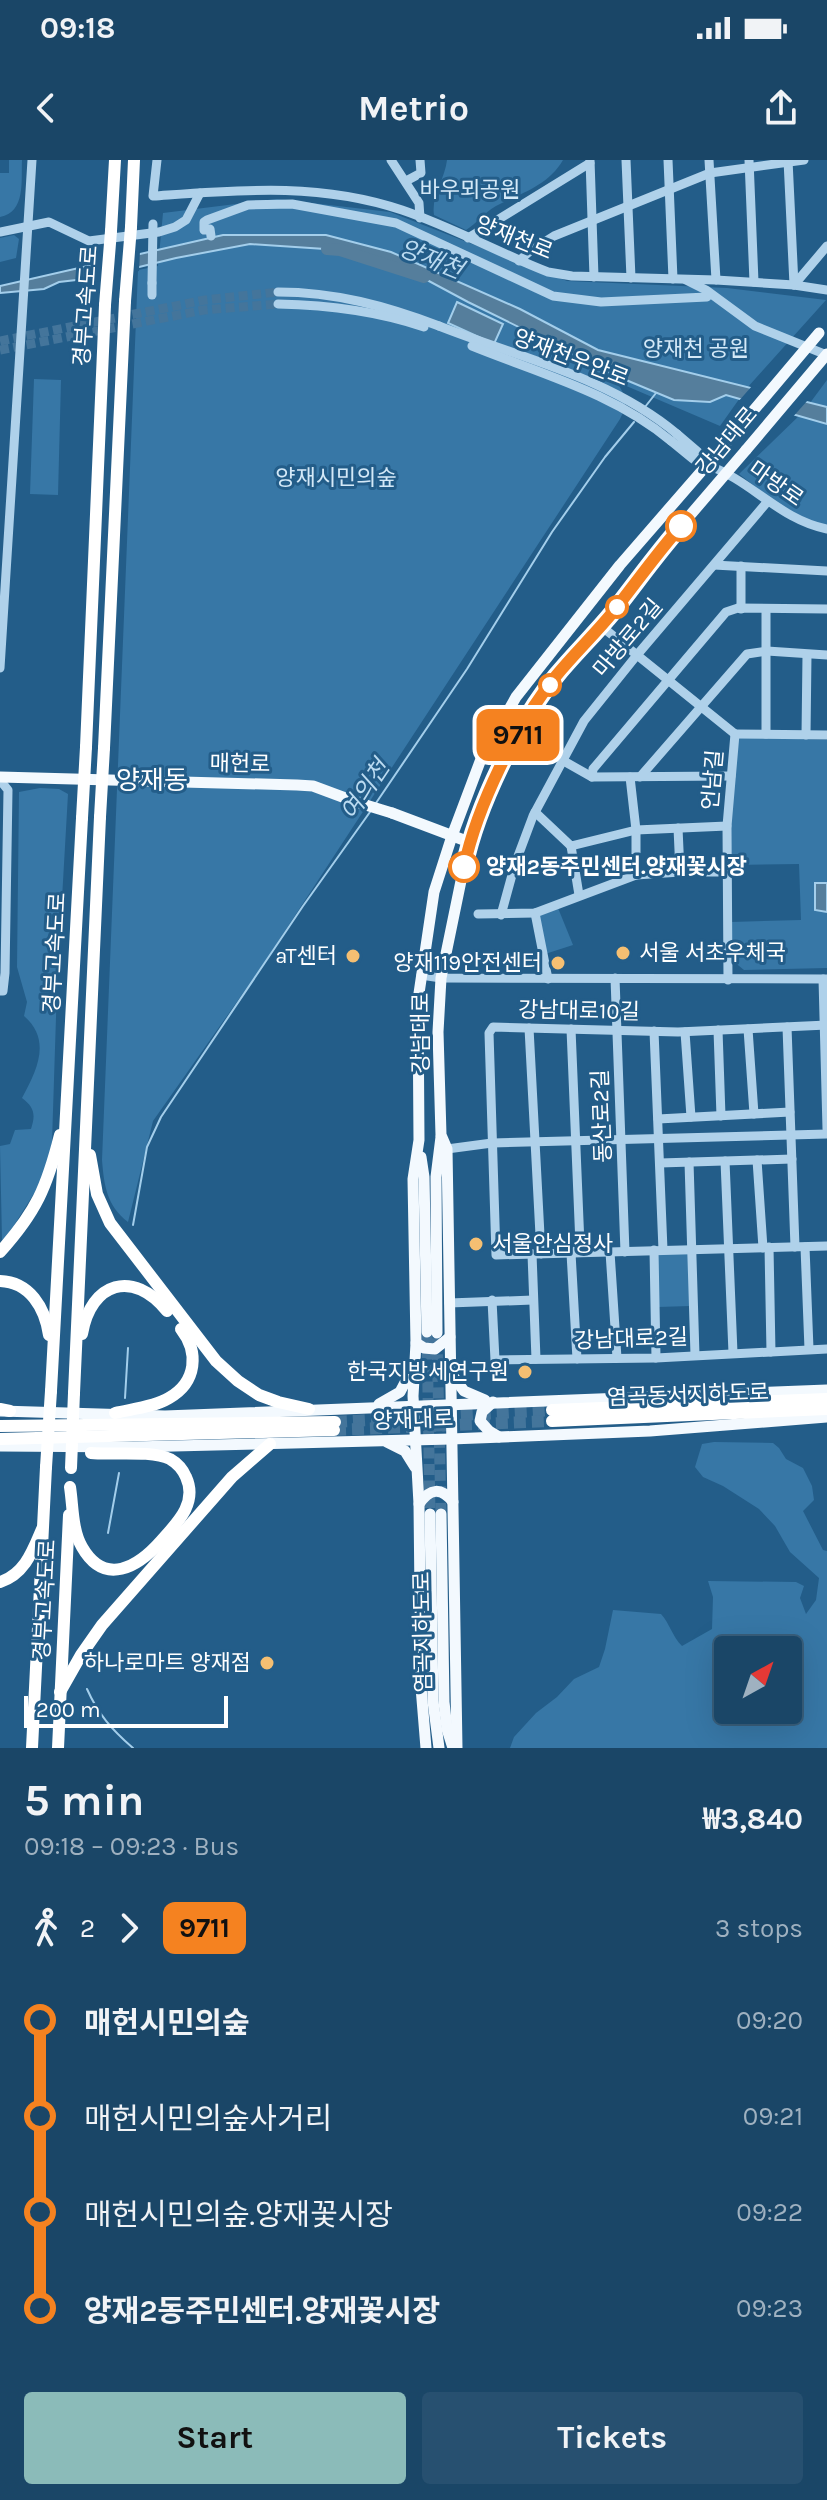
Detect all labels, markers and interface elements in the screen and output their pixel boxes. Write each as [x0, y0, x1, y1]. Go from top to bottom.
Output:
text: 09:18 [40, 10, 115, 46]
icon: back [24, 86, 68, 130]
icon: share [759, 86, 803, 130]
text: Metrio [358, 87, 469, 129]
park label: 바우뫼공원 [419, 177, 521, 203]
street label: 양재천로 [472, 211, 556, 265]
water label: 양재천 [395, 234, 470, 285]
street label: 경부고속도로 [69, 245, 103, 367]
street label: 양재천우안로 [510, 324, 632, 392]
park label: 양재천 공원 [643, 336, 749, 362]
street label: 강남대로 [691, 402, 763, 480]
street label: 마방로 [744, 456, 808, 512]
park label: 양재시민의숲 [275, 465, 397, 491]
unlabelled marker [666, 511, 696, 541]
street label: 마방로2길 [588, 594, 668, 682]
unlabelled marker [606, 596, 628, 618]
unlabelled marker [539, 674, 561, 696]
line badge: 9711 [462, 709, 574, 761]
text: 9711 [493, 718, 543, 751]
street label: 언남길 [697, 749, 729, 811]
street label: 매헌로 [209, 750, 271, 778]
water label: 여의천 [335, 752, 397, 825]
district label: 양재동 [116, 765, 188, 796]
marker: 양재2동주민센터.양재꽃시장 [449, 852, 479, 882]
place label: 양재2동주민센터.양재꽃시장 [486, 854, 747, 880]
street label: 경부고속도로 [39, 892, 71, 1014]
place label: 서울 서초우체국 [639, 940, 786, 966]
place label: aT센터 [275, 943, 337, 969]
marker: 서울 서초우체국 [614, 944, 632, 962]
marker: aT센터 [344, 947, 362, 965]
place label: 양재119안전센터 [393, 950, 542, 976]
marker: 양재119안전센터 [549, 954, 567, 972]
street label: 강남대로 [408, 993, 434, 1073]
street label: 강남대로10길 [518, 997, 640, 1025]
street label: 동산로2길 [587, 1069, 617, 1163]
place label: 서울안심정사 [492, 1231, 613, 1257]
marker: 서울안심정사 [467, 1235, 485, 1253]
street label: 강남대로2길 [574, 1324, 688, 1354]
place label: 한국지방세연구원 [347, 1359, 509, 1385]
marker: 한국지방세연구원 [516, 1363, 534, 1381]
street label: 염곡동서지하도로 [607, 1379, 769, 1411]
street label: 양재대로 [372, 1406, 454, 1434]
street label: 경부고속도로 [29, 1539, 61, 1661]
street label: 염곡지하도로 [409, 1571, 437, 1693]
north arrow [714, 1636, 802, 1724]
map controls [714, 1636, 802, 1724]
place label: 하나로마트 양재점 [84, 1650, 251, 1676]
marker: 하나로마트 양재점 [258, 1654, 276, 1672]
scale bar [24, 1692, 228, 1728]
text: 200 m [36, 1697, 101, 1723]
text: 5 min [24, 1775, 144, 1826]
text: ₩3,840 [703, 1801, 803, 1837]
text: 09:18 – 09:23 · Bus [24, 1831, 239, 1862]
icon: walk [24, 1906, 68, 1950]
icon: forward [107, 1906, 151, 1950]
text: 9711 [179, 1911, 230, 1944]
text: 2 [80, 1913, 95, 1944]
text: 3 stops [715, 1913, 803, 1944]
text: 매헌시민의숲 [84, 2005, 250, 2041]
text: 09:20 [736, 2005, 803, 2036]
text: 매헌시민의숲사거리 [84, 2101, 332, 2137]
text: 09:21 [743, 2101, 803, 2132]
text: 매헌시민의숲.양재꽃시장 [84, 2197, 393, 2233]
text: 09:22 [736, 2197, 803, 2228]
text: 양재2동주민센터.양재꽃시장 [84, 2293, 440, 2329]
text: 09:23 [736, 2293, 803, 2324]
button: Start [24, 2392, 406, 2484]
button: Tickets [422, 2392, 803, 2484]

